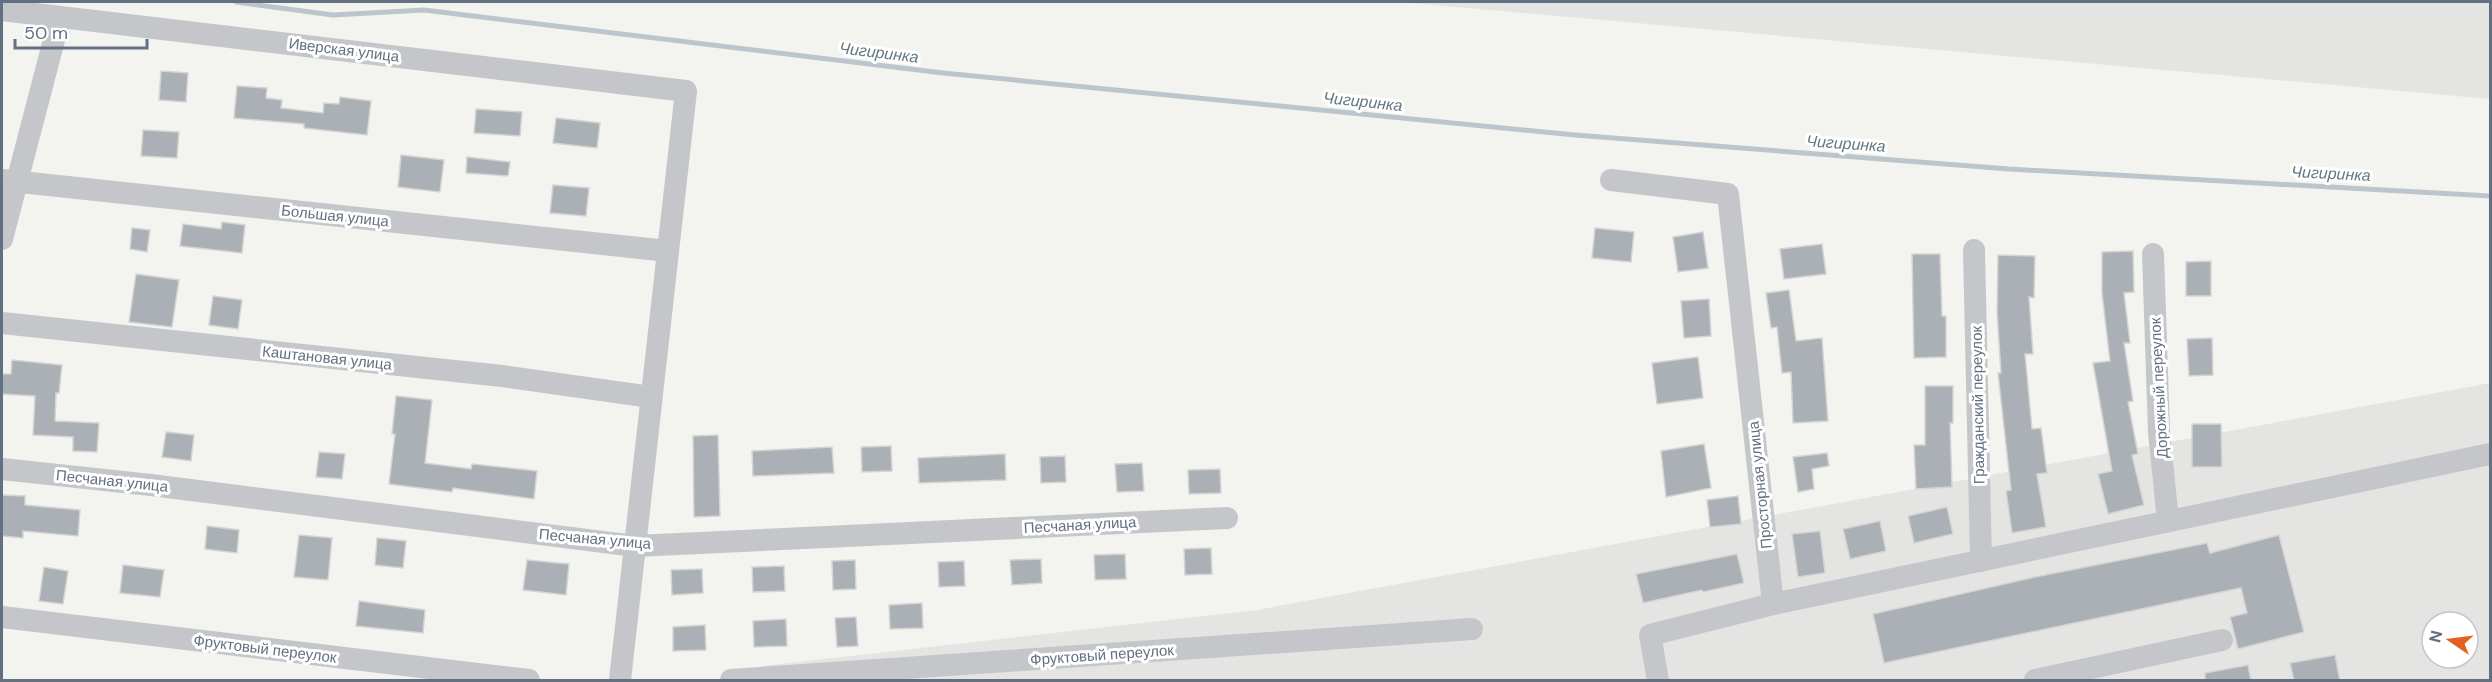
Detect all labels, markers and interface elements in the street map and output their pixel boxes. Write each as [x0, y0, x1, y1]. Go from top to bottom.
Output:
scale bar [15, 12, 147, 50]
text: 50 m [24, 21, 68, 45]
street label: Иверская улица [288, 33, 401, 67]
water label: Чигиринка [838, 37, 920, 68]
water label: Чигиринка [1322, 87, 1404, 116]
water label: Чигиринка [1806, 130, 1886, 157]
water label: Чигиринка [2291, 161, 2371, 186]
street label: Большая улица [280, 200, 390, 232]
street label: Дорожный переулок [2145, 317, 2173, 459]
street label: Гражданский переулок [1967, 325, 1989, 484]
street label: Каштановая улица [261, 341, 393, 375]
street label: Просторная улица [1743, 419, 1777, 550]
street label: Песчаная улица [55, 465, 170, 497]
street label: Песчаная улица [1023, 512, 1137, 538]
street label: Песчаная улица [538, 524, 653, 554]
north arrow [2420, 610, 2480, 670]
text: N [2424, 628, 2448, 645]
street label: Фруктовый переулок [192, 630, 338, 668]
street label: Фруктовый переулок [1030, 640, 1175, 670]

